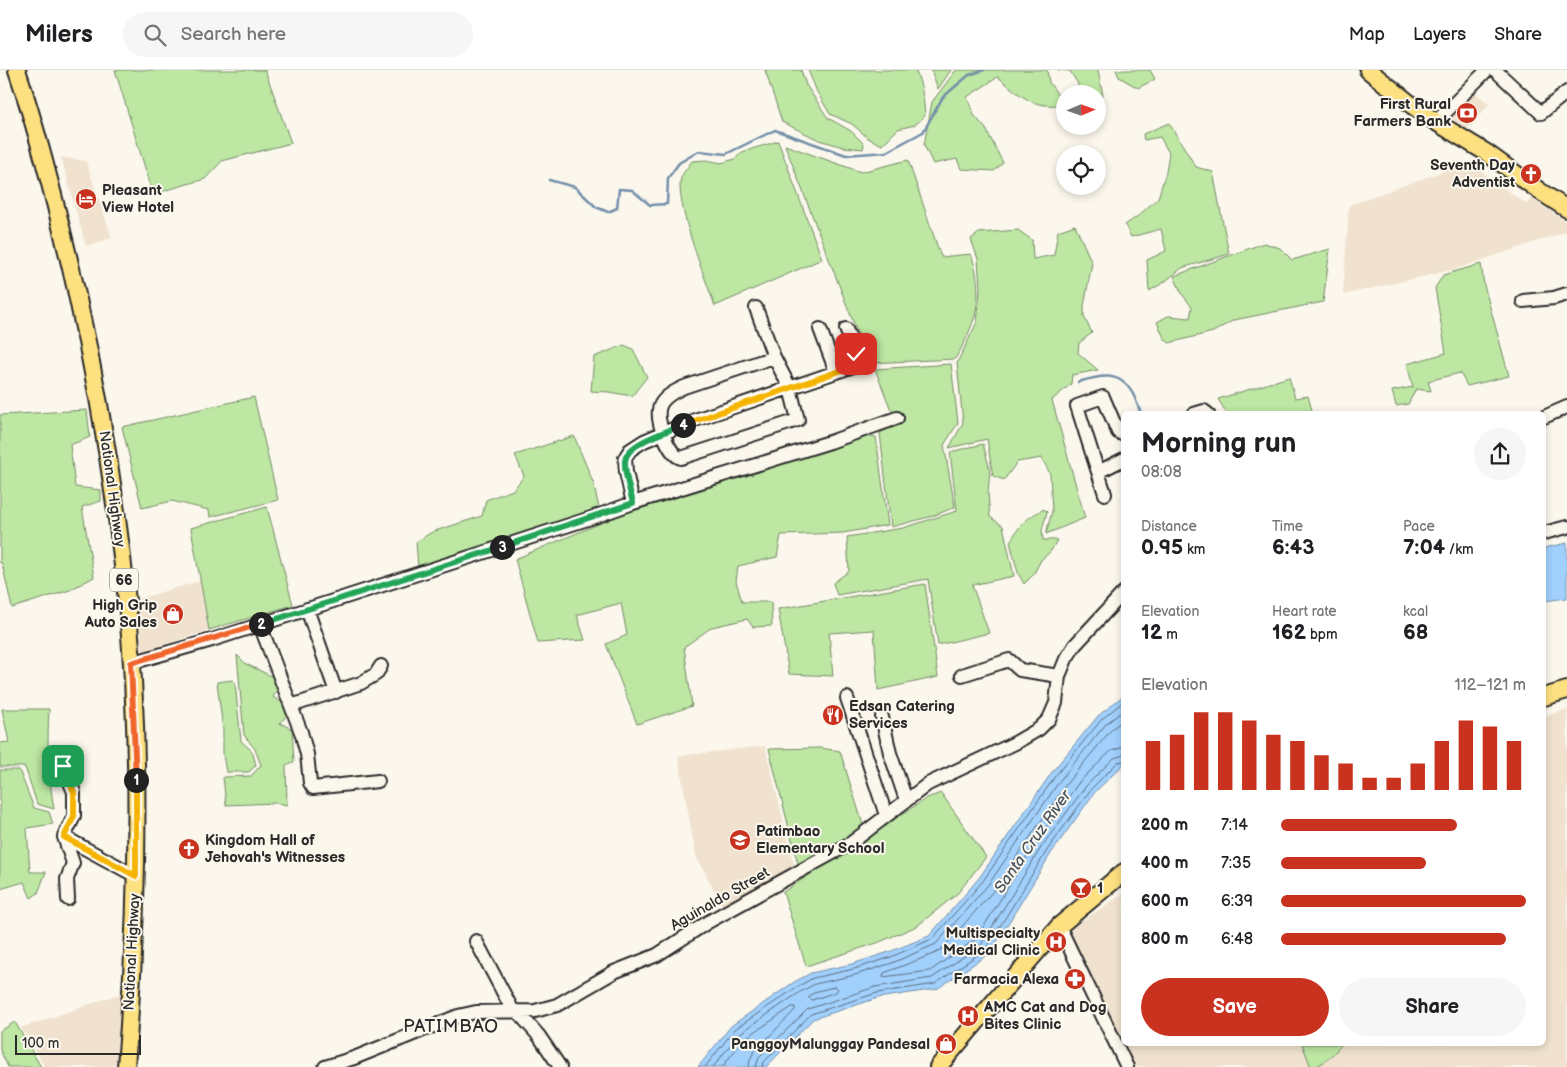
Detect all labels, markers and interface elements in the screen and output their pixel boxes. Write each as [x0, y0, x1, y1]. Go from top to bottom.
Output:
search box [123, 12, 473, 57]
text: Milers [25, 20, 93, 49]
icon: search [141, 21, 169, 49]
text: Search here [181, 23, 286, 46]
text: Map [1349, 24, 1385, 45]
text: Layers [1413, 24, 1466, 45]
text: Share [1494, 24, 1542, 45]
north arrow [1056, 85, 1106, 135]
map controls [1056, 85, 1106, 195]
place label: First Rural Farmers Bank [1354, 95, 1451, 131]
bank icon: First Rural Farmers Bank [1455, 101, 1479, 125]
button: locate [1056, 145, 1106, 195]
place label: Seventh Day Adventist [1430, 156, 1515, 192]
church icon: Seventh Day Adventist [1519, 162, 1543, 186]
place label: Pleasant View Hotel [102, 181, 174, 217]
hotel icon: Pleasant View Hotel [74, 187, 98, 211]
pin [835, 333, 877, 375]
icon: check [842, 340, 870, 368]
pin: 4 [670, 412, 696, 438]
text: 4 [679, 417, 688, 434]
text: Morning run [1141, 427, 1296, 460]
button: share [1474, 428, 1526, 480]
street label: National Highway [94, 430, 130, 549]
text: 08:08 [1141, 463, 1182, 482]
text: Distance [1141, 518, 1197, 535]
text: Time [1272, 518, 1303, 535]
text: Pace [1403, 518, 1435, 535]
pin: 3 [490, 534, 514, 560]
text: 0.95 [1141, 535, 1183, 560]
text: 6:43 [1272, 535, 1314, 560]
text: 7:04 [1403, 535, 1445, 560]
text: 3 [498, 539, 507, 556]
text: km [1183, 541, 1205, 558]
text: /km [1445, 541, 1474, 558]
road number: 66 [110, 568, 138, 592]
place label: High Grip Auto Sales [84, 596, 157, 632]
shop icon: High Grip Auto Sales [161, 602, 185, 626]
text: Elevation [1141, 603, 1199, 620]
text: Heart rate [1272, 603, 1337, 620]
text: kcal [1403, 603, 1428, 620]
pin: 2 [248, 612, 274, 636]
text: 2 [257, 616, 266, 633]
text: 12 [1141, 620, 1162, 645]
text: 162 [1272, 620, 1306, 645]
text: 68 [1403, 620, 1428, 645]
text: m [1162, 626, 1178, 643]
text: bpm [1306, 626, 1338, 643]
text: Elevation [1141, 676, 1208, 695]
text: 112–121 m [1454, 676, 1526, 695]
place label: Edsan Catering Services [849, 697, 955, 733]
restaurant icon: Edsan Catering Services [821, 703, 845, 727]
pin [42, 745, 84, 787]
icon: arrive [49, 752, 77, 780]
pin: 1 [124, 768, 148, 792]
text: 1 [134, 772, 139, 789]
water label: Santa Cruz River [990, 786, 1076, 897]
text: 200 m [1141, 816, 1188, 835]
text: 7:14 [1221, 816, 1248, 835]
place label: Patimbao Elementary School [756, 822, 884, 858]
school or university icon: Patimbao Elementary School [728, 828, 752, 852]
place label: Kingdom Hall of Jehovah's Witnesses [205, 831, 345, 867]
church icon: Kingdom Hall of Jehovah's Witnesses [177, 837, 201, 861]
text: 400 m [1141, 854, 1188, 873]
text: 7:35 [1221, 854, 1251, 873]
street label: Aguinaldo Street [667, 863, 773, 935]
bar icon: 1 [1069, 876, 1093, 900]
place label: 1 [1097, 879, 1103, 898]
text: 600 m [1141, 892, 1189, 911]
text: 6:39 [1221, 892, 1253, 911]
street label: National Highway [119, 893, 145, 1011]
place label: Multispecialty Medical Clinic [943, 924, 1040, 960]
hospital icon: Multispecialty Medical Clinic [1044, 930, 1068, 954]
text: 800 m [1141, 930, 1189, 949]
text: 6:48 [1221, 930, 1253, 949]
pharmacy icon: Farmacia Alexa [1063, 967, 1087, 991]
place label: Farmacia Alexa [953, 970, 1059, 989]
button: Save [1141, 978, 1329, 1036]
button: Share [1339, 978, 1526, 1036]
place label: AMC Cat and Dog Bites Clinic [983, 998, 1106, 1034]
hospital icon: AMC Cat and Dog Bites Clinic [956, 1004, 980, 1028]
district label: PATIMBAO [403, 1016, 499, 1037]
scale bar [15, 1032, 141, 1055]
shop icon: PanggoyMalunggay Pandesal [934, 1032, 958, 1056]
text: 100 m [22, 1035, 59, 1052]
place label: PanggoyMalunggay Pandesal [731, 1035, 930, 1054]

